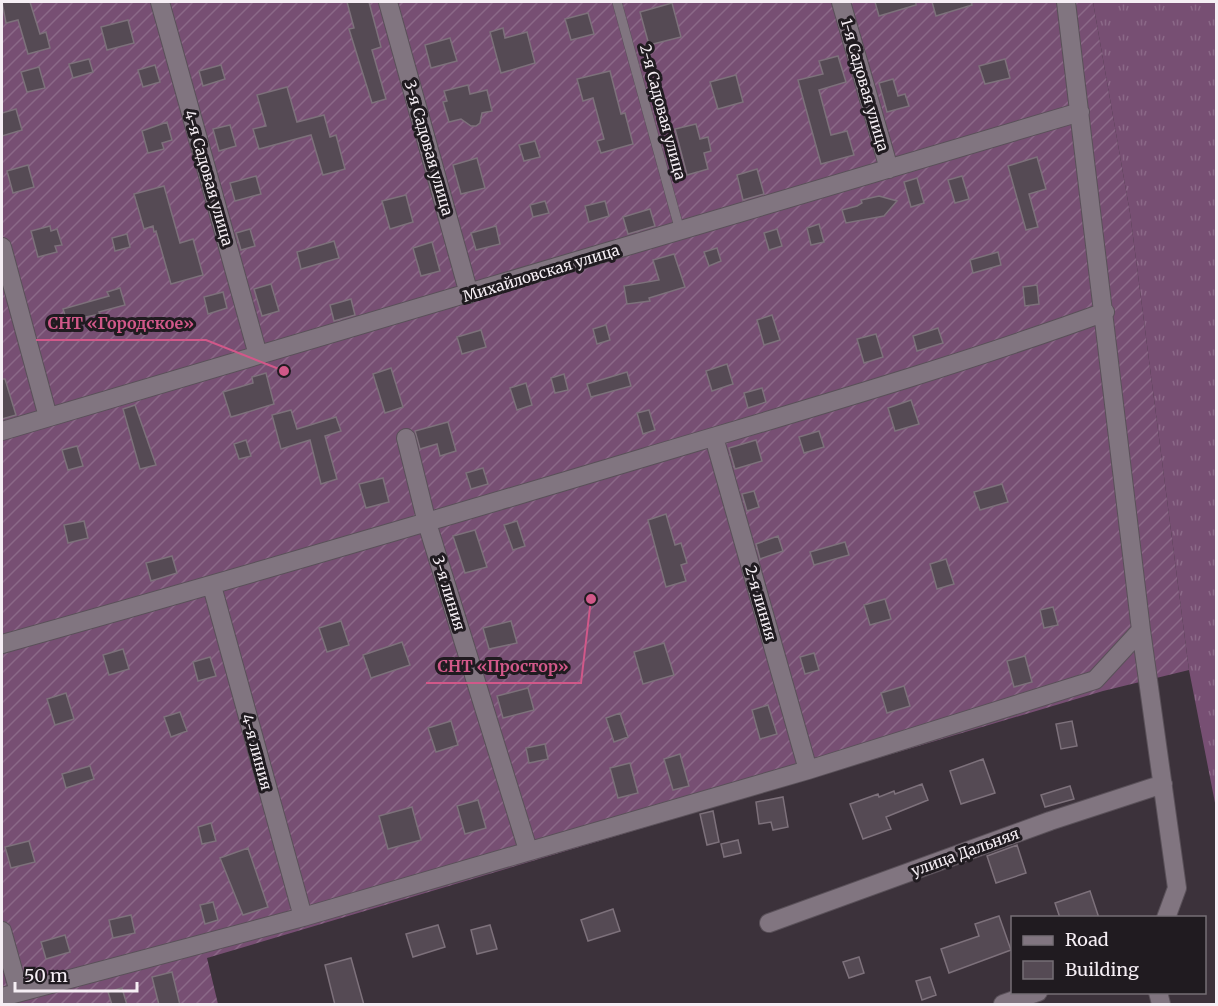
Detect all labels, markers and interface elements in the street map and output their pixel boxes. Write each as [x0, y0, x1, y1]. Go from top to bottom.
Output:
street label: 1-я Садовая улица [837, 16, 893, 154]
street label: 2-я Садовая улица [636, 42, 690, 182]
street label: 3-я Садовая улица [401, 78, 457, 218]
street label: 4-я Садовая улица [181, 108, 237, 248]
street label: Михайловская улица [460, 240, 622, 306]
callout: СНТ «Городское» [36, 306, 206, 340]
text: СНТ «Городское» [48, 313, 194, 333]
street label: 3-я линия [429, 553, 469, 633]
street label: 2-я линия [741, 563, 781, 643]
callout: СНТ «Простор» [426, 649, 581, 683]
text: СНТ «Простор» [437, 656, 569, 676]
street label: 4-я линия [238, 712, 276, 792]
street label: улица Дальняя [908, 824, 1022, 880]
legend [1011, 916, 1206, 994]
text: Road [1065, 928, 1109, 951]
scale bar [15, 955, 136, 993]
text: Building [1065, 958, 1139, 981]
text: 50 m [24, 964, 68, 987]

